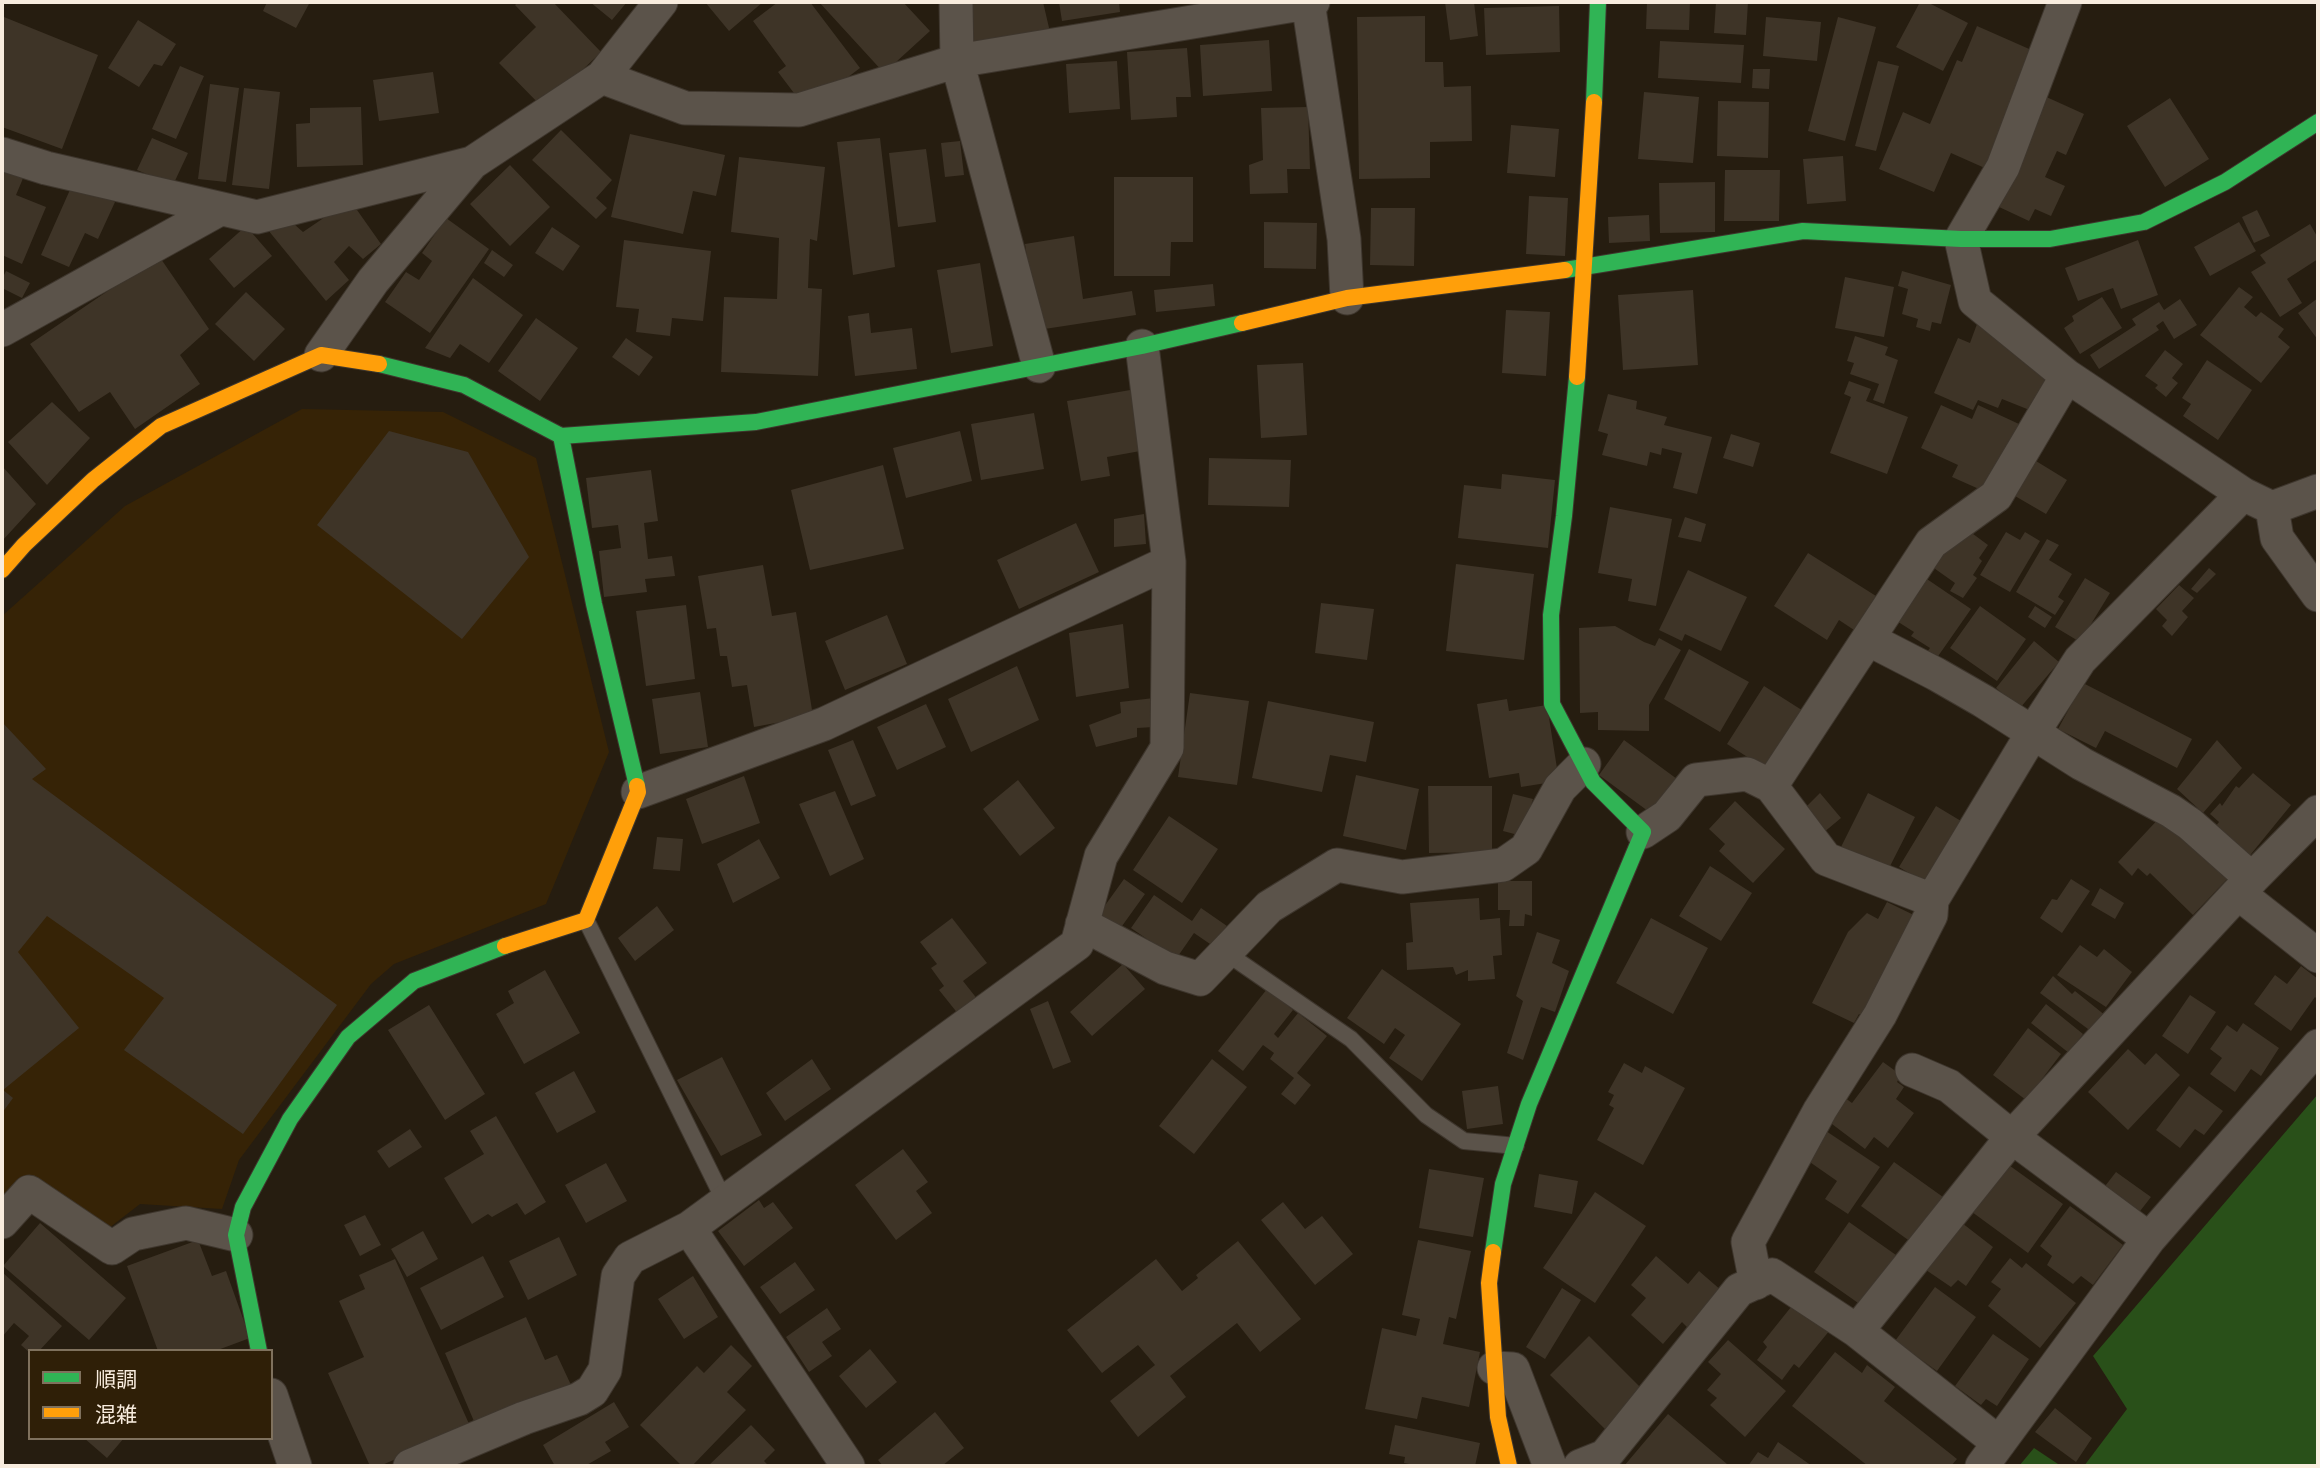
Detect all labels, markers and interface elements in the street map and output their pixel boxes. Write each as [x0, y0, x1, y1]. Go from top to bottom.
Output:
legend [28, 1349, 273, 1440]
text: 順調 [95, 1367, 137, 1392]
text: 混雑 [95, 1402, 137, 1427]

